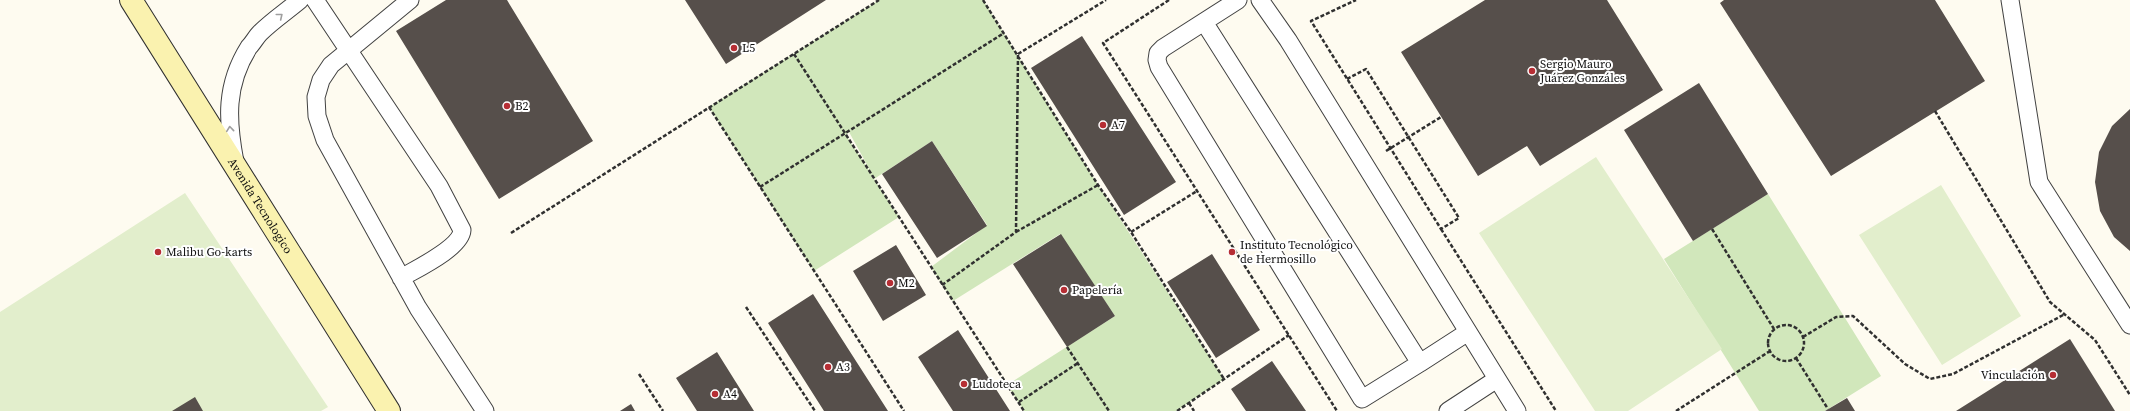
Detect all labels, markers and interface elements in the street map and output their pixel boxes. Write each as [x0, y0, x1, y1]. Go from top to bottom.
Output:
one-way arrow [275, 14, 282, 21]
place label: L5 [742, 40, 755, 56]
marker: L5 [729, 43, 739, 53]
place label: Sergio Mauro Juárez Gonzáles [1539, 56, 1625, 86]
marker: Sergio Mauro Juárez Gonzáles [1527, 66, 1537, 76]
place label: B2 [515, 98, 529, 114]
marker: B2 [502, 101, 512, 111]
place label: A7 [1111, 117, 1125, 133]
marker: A7 [1098, 120, 1108, 130]
one-way arrow [226, 126, 235, 132]
street label: Avenida Tecnologico [224, 155, 296, 257]
place label: Instituto Tecnológico de Hermosillo [1240, 237, 1353, 267]
place label: Malibu Go-karts [166, 244, 252, 260]
marker: Malibu Go-karts [153, 247, 163, 257]
marker: Instituto Tecnológico de Hermosillo [1227, 247, 1237, 257]
place label: M2 [898, 275, 915, 291]
marker: M2 [885, 278, 895, 288]
place label: Papelería [1072, 282, 1123, 298]
marker: Papelería [1059, 285, 1069, 295]
place label: A3 [836, 359, 850, 375]
marker: A3 [823, 362, 833, 372]
place label: Vinculación [1981, 367, 2045, 383]
marker: Vinculación [2048, 370, 2058, 380]
place label: Ludoteca [972, 376, 1022, 392]
marker: Ludoteca [959, 379, 969, 389]
place label: A4 [723, 386, 737, 402]
marker: A4 [710, 389, 720, 399]

